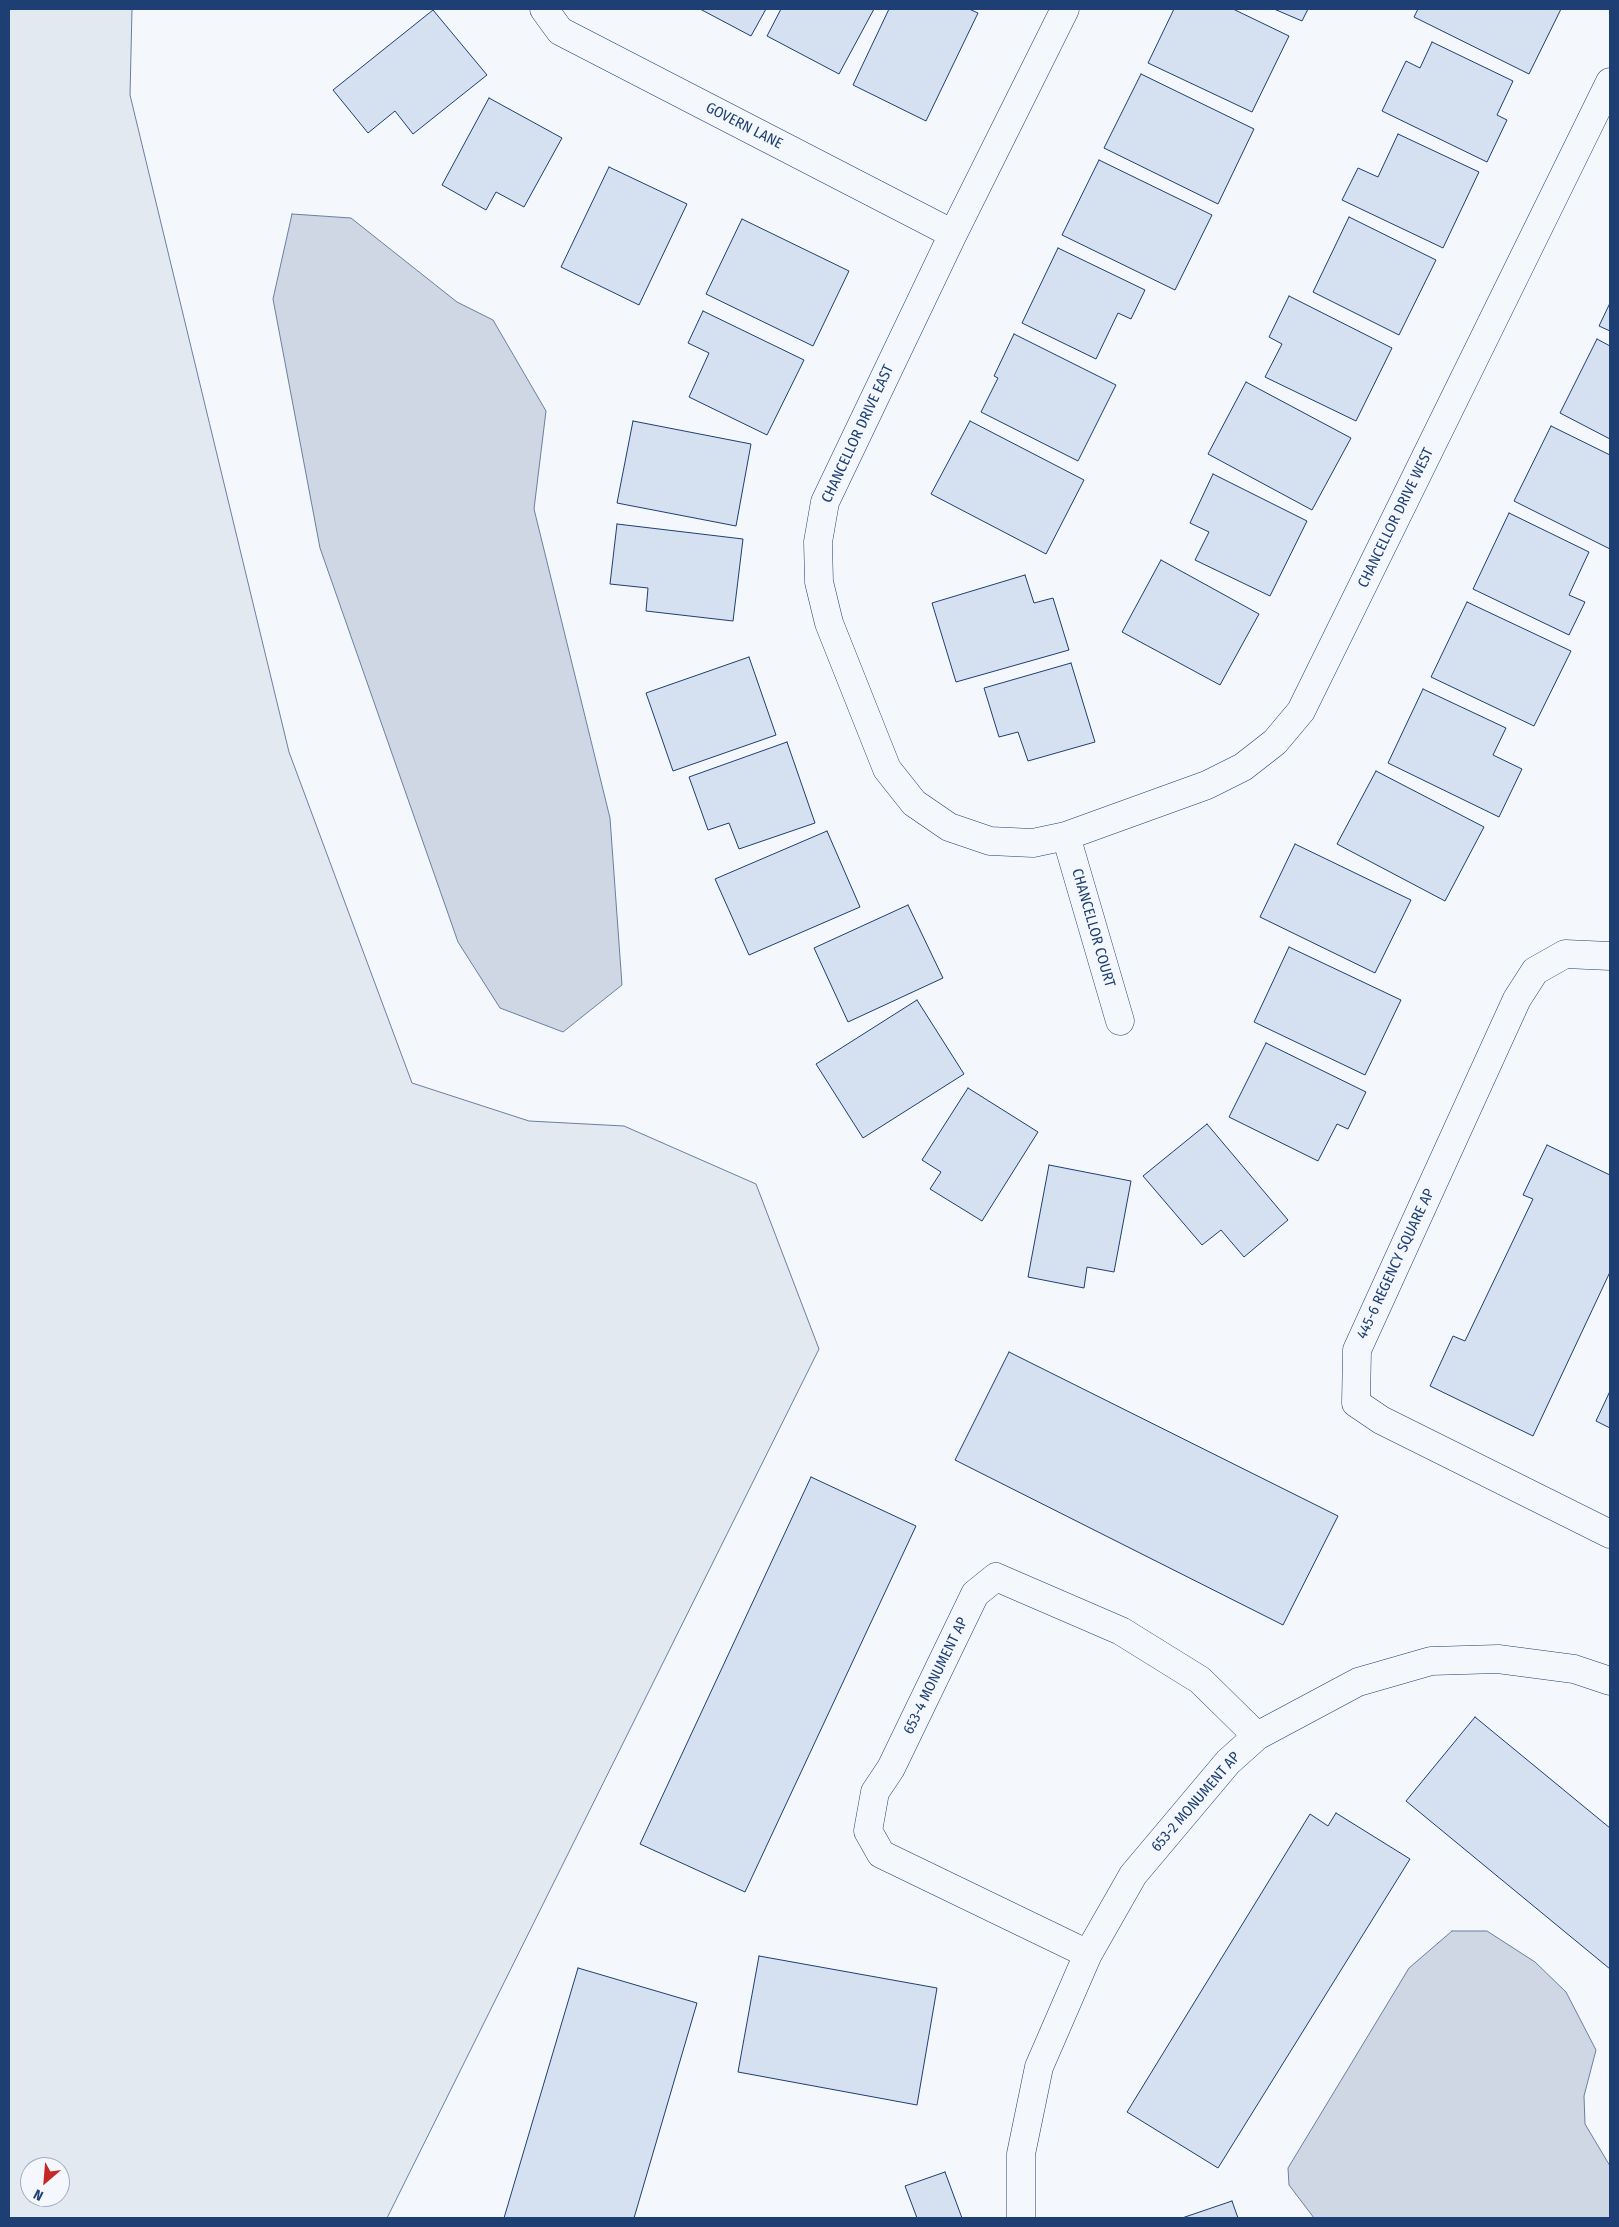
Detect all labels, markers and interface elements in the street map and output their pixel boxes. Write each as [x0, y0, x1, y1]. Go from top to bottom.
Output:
street label: GOVERN LANE [702, 99, 786, 153]
street label: CHANCELLOR DRIVE EAST [818, 362, 898, 506]
street label: CHANCELLOR DRIVE WEST [1354, 445, 1438, 591]
street label: CHANCELLOR COURT [1067, 867, 1119, 989]
street label: 445-6 REGENCY SQUARE AP [1353, 1186, 1439, 1342]
street label: 653-4 MONUMENT AP [900, 1615, 972, 1737]
street label: 653-2 MONUMENT AP [1148, 1748, 1244, 1856]
north arrow [20, 2157, 70, 2207]
text: N [31, 2185, 46, 2204]

